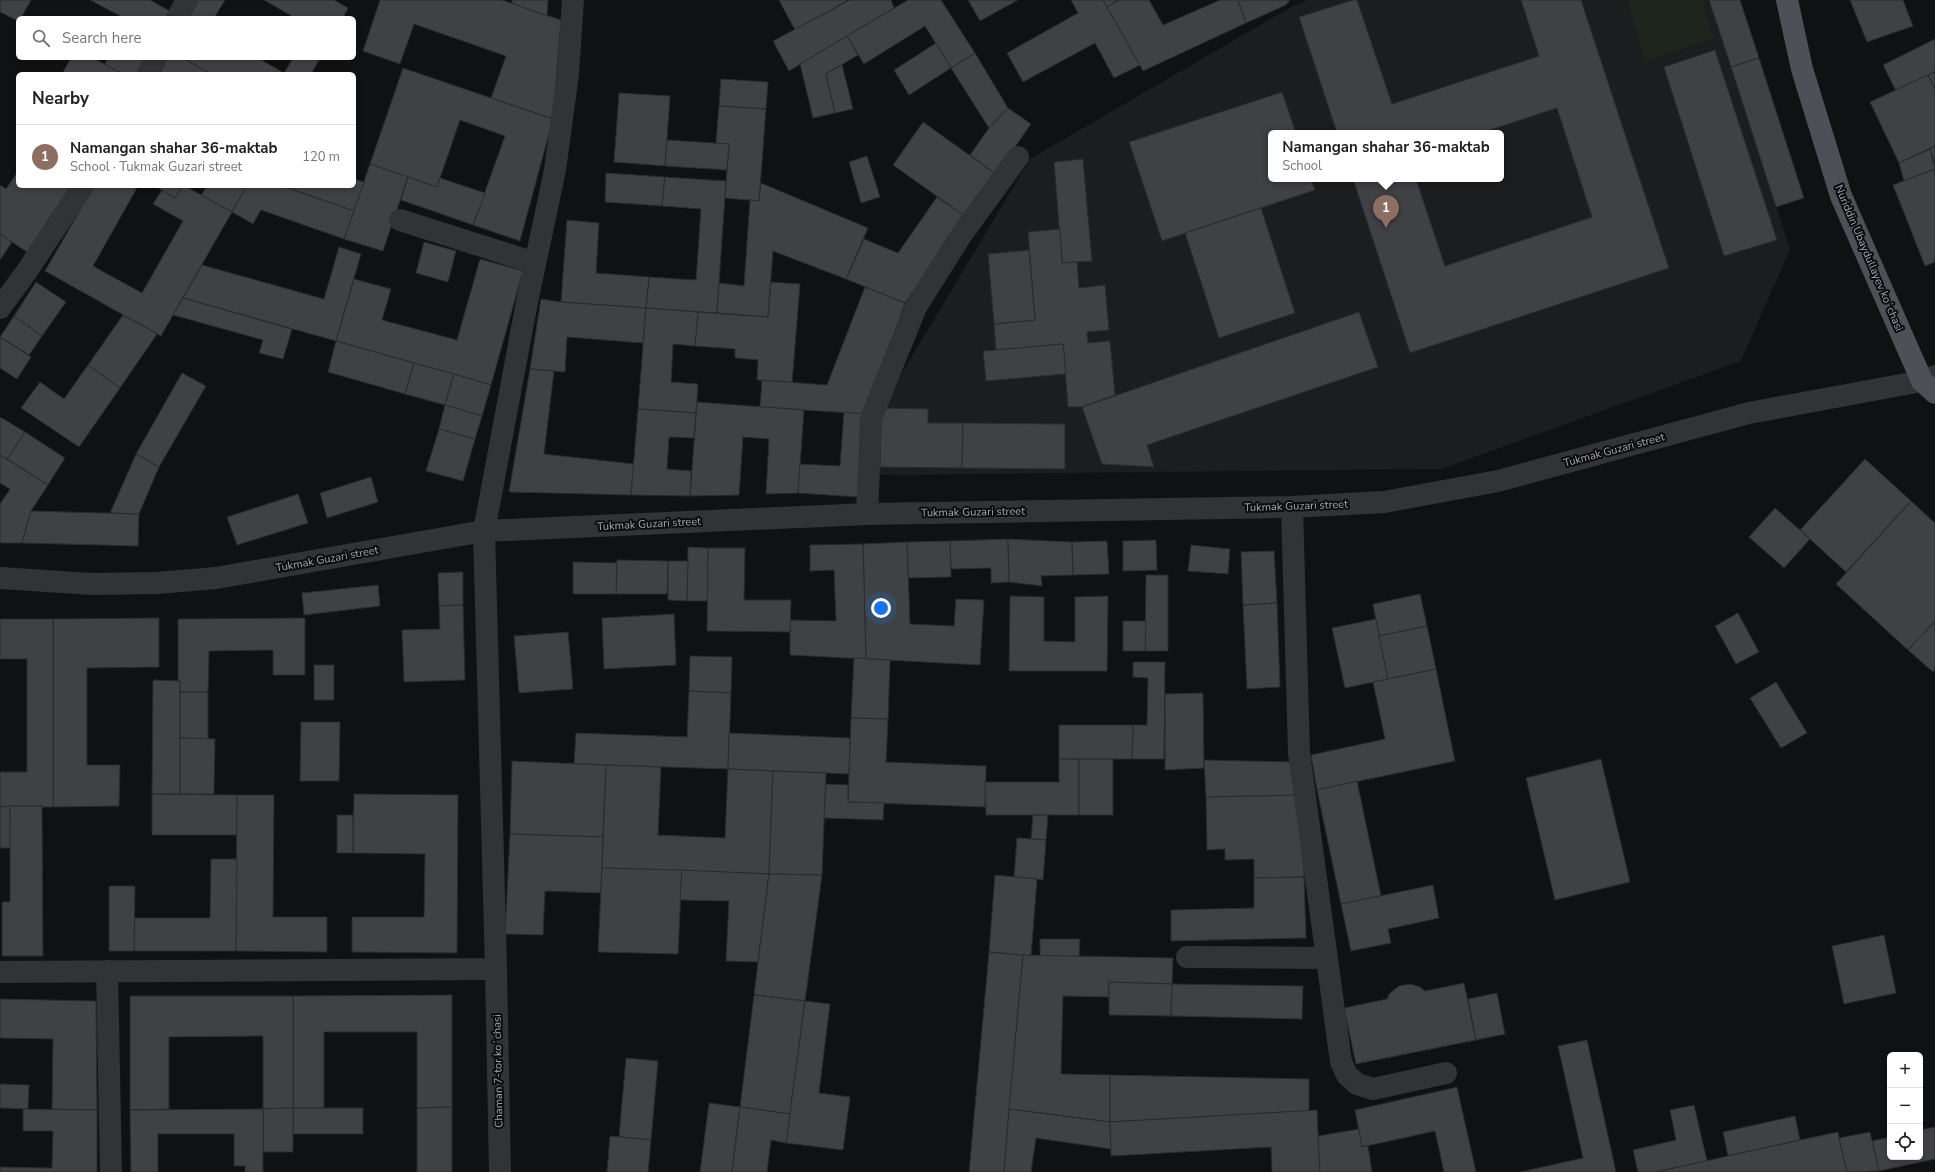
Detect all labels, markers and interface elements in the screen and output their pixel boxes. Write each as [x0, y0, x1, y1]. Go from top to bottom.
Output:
search box [16, 16, 356, 60]
icon: search [30, 27, 52, 49]
text: Search here [62, 28, 142, 48]
text: Nearby [32, 87, 89, 110]
popup [1268, 130, 1504, 182]
text: Namangan shahar 36-maktab [1282, 137, 1490, 157]
text: Namangan shahar 36-maktab [70, 138, 278, 158]
text: 1 [41, 148, 49, 166]
text: 120 m [302, 148, 340, 166]
text: School [1282, 157, 1322, 175]
text: School · Tukmak Guzari street [70, 158, 242, 176]
street label: Nuriddin Ubaydullayev koʻchasi [1831, 182, 1907, 334]
pin: 1 [1373, 195, 1399, 228]
street label: Tukmak Guzari street [1562, 429, 1666, 471]
street label: Tukmak Guzari street [1244, 497, 1348, 515]
street label: Tukmak Guzari street [921, 504, 1025, 520]
street label: Tukmak Guzari street [597, 514, 701, 534]
street label: Tukmak Guzari street [275, 543, 380, 575]
your location [871, 598, 891, 618]
street label: Chaman 7-tor koʻchasi [490, 1014, 506, 1128]
map controls [1887, 1052, 1923, 1160]
button: + [1887, 1052, 1923, 1088]
button: − [1887, 1088, 1923, 1124]
button: locate [1887, 1124, 1923, 1160]

